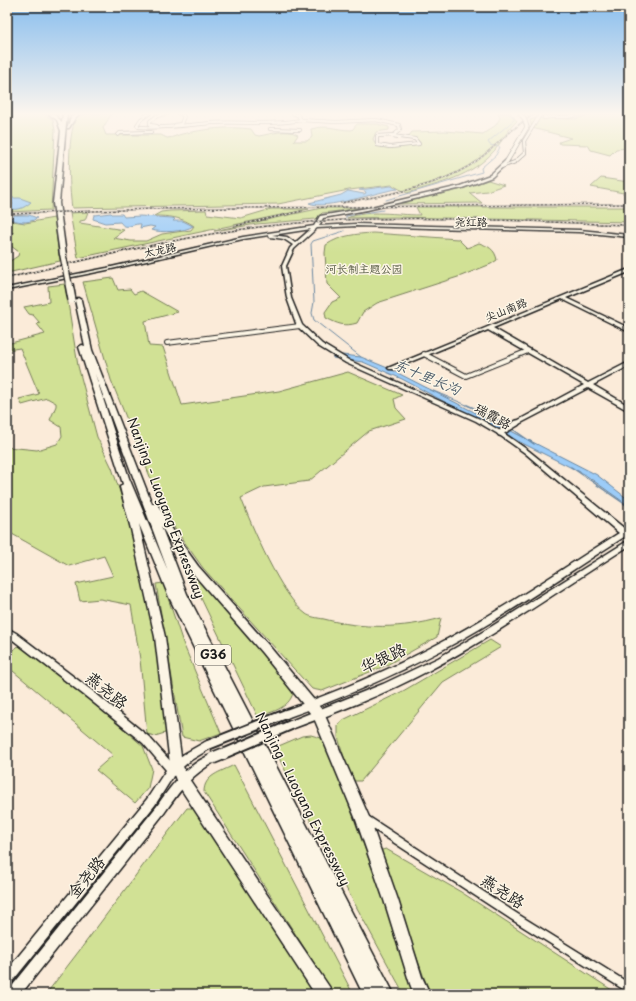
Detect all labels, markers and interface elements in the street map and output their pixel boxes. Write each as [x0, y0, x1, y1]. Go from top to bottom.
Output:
street label: 尧红路 [454, 213, 488, 230]
street label: 太龙路 [142, 238, 178, 262]
park label: 河长制主题公园 [326, 260, 403, 277]
street label: 尖山南路 [482, 293, 529, 326]
water label: 东十里长沟 [391, 353, 465, 401]
street label: 瑞霞路 [472, 398, 515, 433]
street label: Nanjing - Luoyang Expressway [123, 415, 210, 601]
street label: 华银路 [356, 636, 409, 678]
road number: G36 [195, 645, 231, 665]
street label: 燕尧路 [81, 665, 134, 714]
street label: Nanjing - Luoyang Expressway [251, 709, 356, 889]
street label: 金尧路 [61, 850, 110, 903]
street label: 燕尧路 [477, 867, 530, 913]

